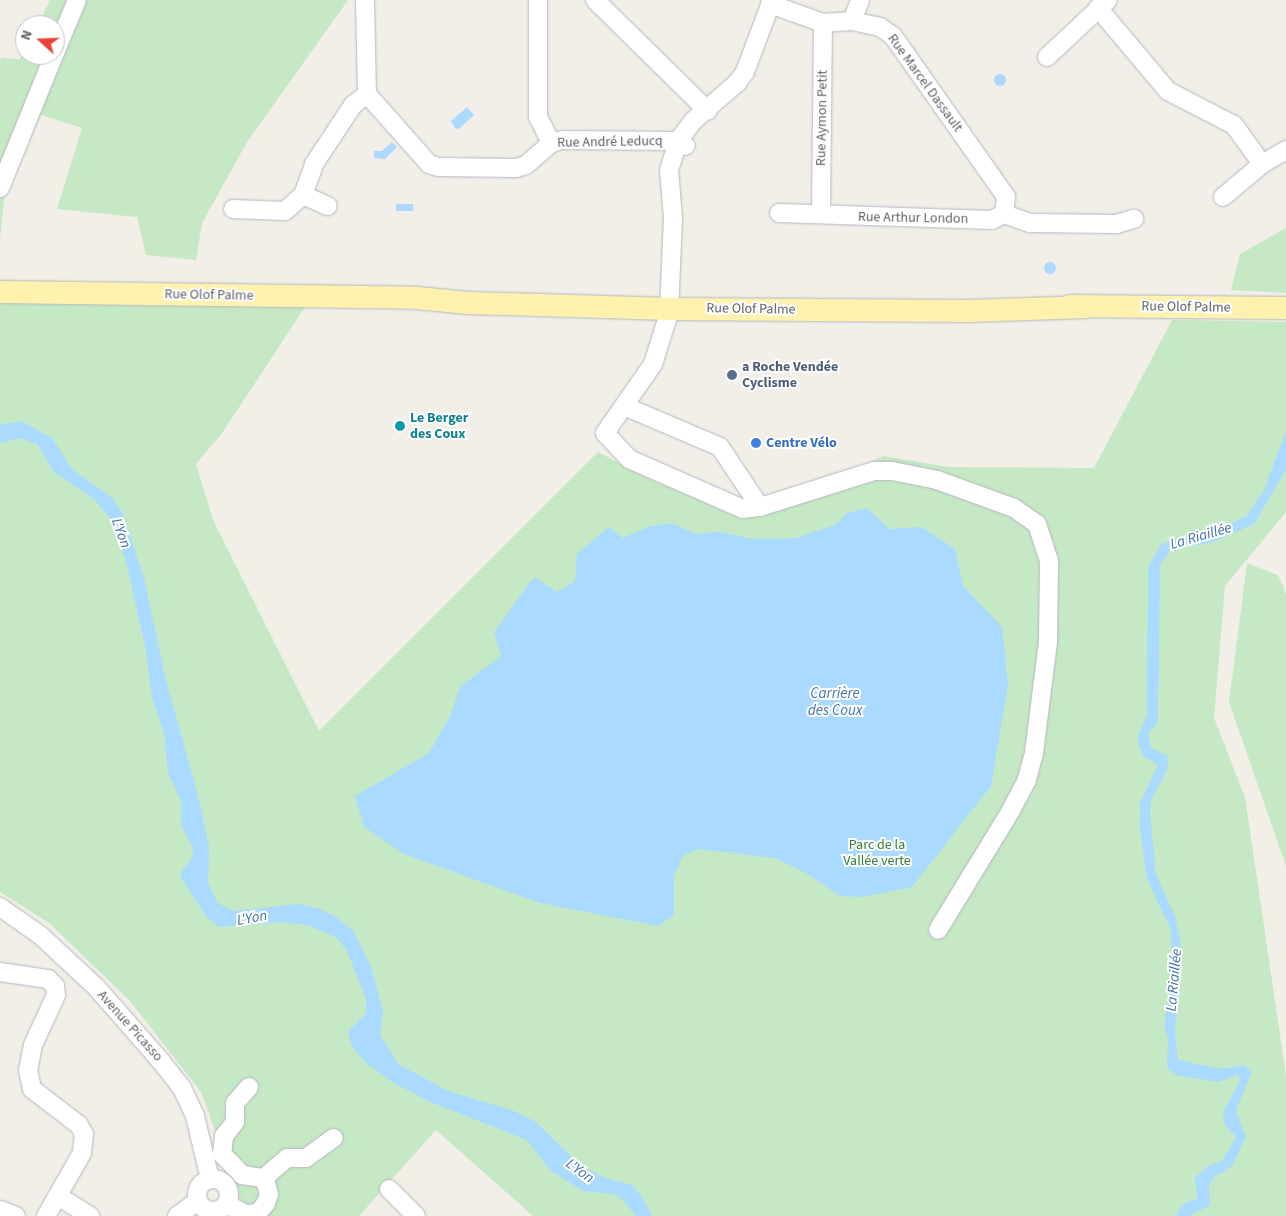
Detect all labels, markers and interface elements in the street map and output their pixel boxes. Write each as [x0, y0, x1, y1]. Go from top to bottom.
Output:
north arrow [15, 15, 65, 65]
text: N [16, 27, 38, 43]
street label: Rue Marcel Dassault [884, 31, 966, 135]
street label: Rue Aymon Petit [813, 70, 831, 166]
street label: Rue André Leducq [557, 133, 663, 151]
street label: Rue Arthur London [858, 209, 968, 227]
street label: Rue Olof Palme [164, 286, 254, 304]
street label: Rue Olof Palme [1141, 298, 1231, 316]
street label: Rue Olof Palme [706, 300, 796, 318]
place label: a Roche Vendée Cyclisme [742, 359, 838, 392]
marker: a Roche Vendée Cyclisme [726, 369, 738, 381]
place label: Le Berger des Coux [410, 410, 468, 442]
marker: Le Berger des Coux [394, 420, 406, 432]
place label: Centre Vélo [766, 435, 837, 451]
marker: Centre Vélo [750, 437, 762, 449]
water label: L'Yon [107, 516, 135, 550]
water label: La Riaillée [1168, 519, 1234, 553]
water label: Carrière des Coux [808, 684, 862, 719]
park label: Parc de la Vallée verte [843, 837, 911, 870]
water label: L'Yon [235, 906, 269, 930]
water label: La Riaillée [1162, 948, 1186, 1012]
street label: Avenue Picasso [94, 987, 166, 1065]
water label: L'Yon [562, 1155, 598, 1187]

